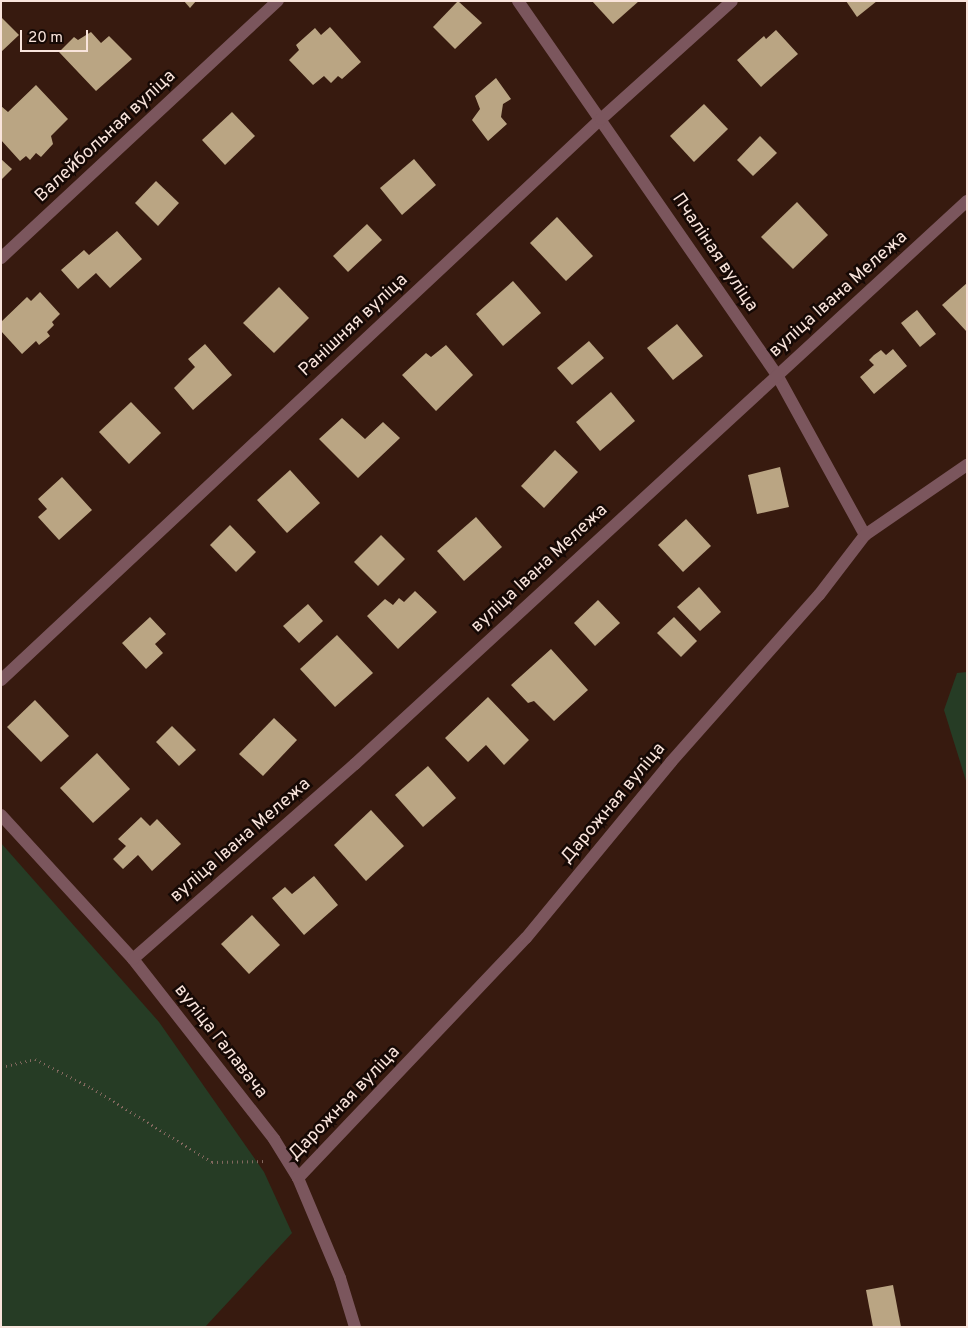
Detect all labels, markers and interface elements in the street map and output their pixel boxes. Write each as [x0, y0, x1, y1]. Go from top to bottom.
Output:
scale bar [22, 20, 90, 52]
text: 20 m [28, 29, 63, 48]
street label: Валейбольная вуліца [31, 66, 181, 208]
street label: Пчаліная вуліца [666, 190, 762, 316]
street label: вуліца Івана Мележа [765, 227, 913, 363]
street label: Ранішняя вуліца [295, 270, 413, 382]
street label: вуліца Івана Мележа [467, 500, 613, 638]
street label: Дарожная вуліца [557, 739, 671, 869]
street label: вуліца Івана Мележа [166, 774, 316, 908]
street label: вуліца Галавача [169, 981, 271, 1103]
street label: Дарожная вуліца [285, 1042, 405, 1166]

